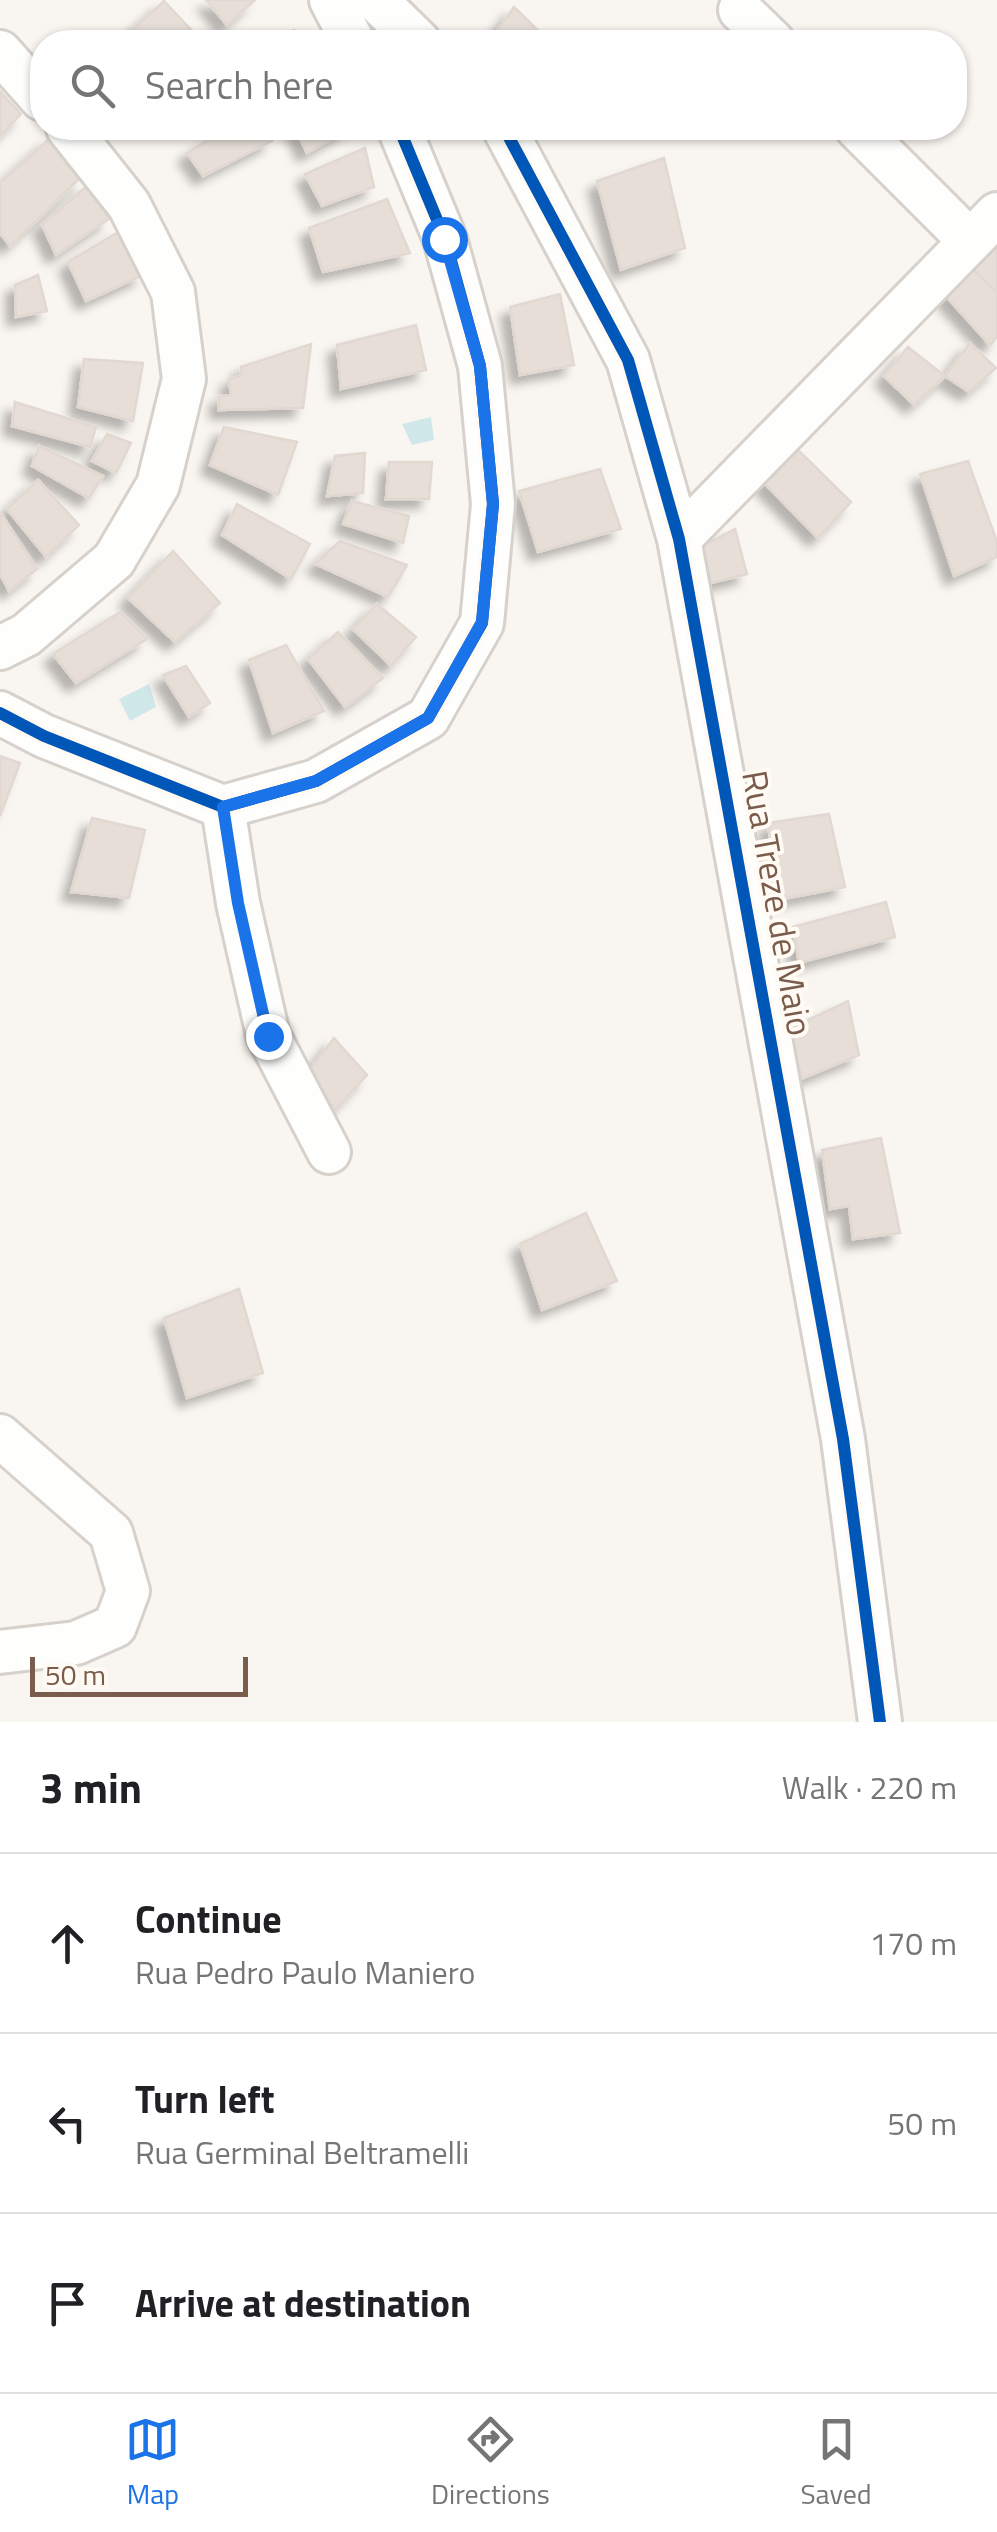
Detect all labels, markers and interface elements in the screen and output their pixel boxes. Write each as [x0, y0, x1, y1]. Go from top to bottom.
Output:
search box [30, 30, 967, 140]
text: Search here [145, 56, 333, 114]
icon: search [65, 58, 120, 113]
route start [422, 217, 468, 263]
street label: Rua Treze de Maio [728, 766, 828, 1040]
route end [246, 1014, 292, 1060]
scale bar [30, 1652, 248, 1696]
text: 50 m [45, 1653, 106, 1696]
text: 3 min [40, 1755, 142, 1819]
text: Walk · 220 m [782, 1763, 957, 1811]
text: Continue [135, 1890, 282, 1948]
icon: ahead [40, 1916, 95, 1971]
text: 170 m [869, 1919, 957, 1967]
text: Rua Pedro Paulo Maniero [135, 1948, 475, 1996]
text: Turn left [135, 2070, 275, 2128]
icon: left [40, 2096, 95, 2151]
text: 50 m [887, 2099, 957, 2147]
text: Rua Germinal Beltramelli [135, 2128, 469, 2176]
text: Arrive at destination [135, 2274, 471, 2332]
icon: arrive [40, 2276, 95, 2331]
tab: Map [125, 2412, 180, 2515]
tab: Directions [431, 2412, 550, 2515]
tab: Saved [800, 2412, 872, 2515]

